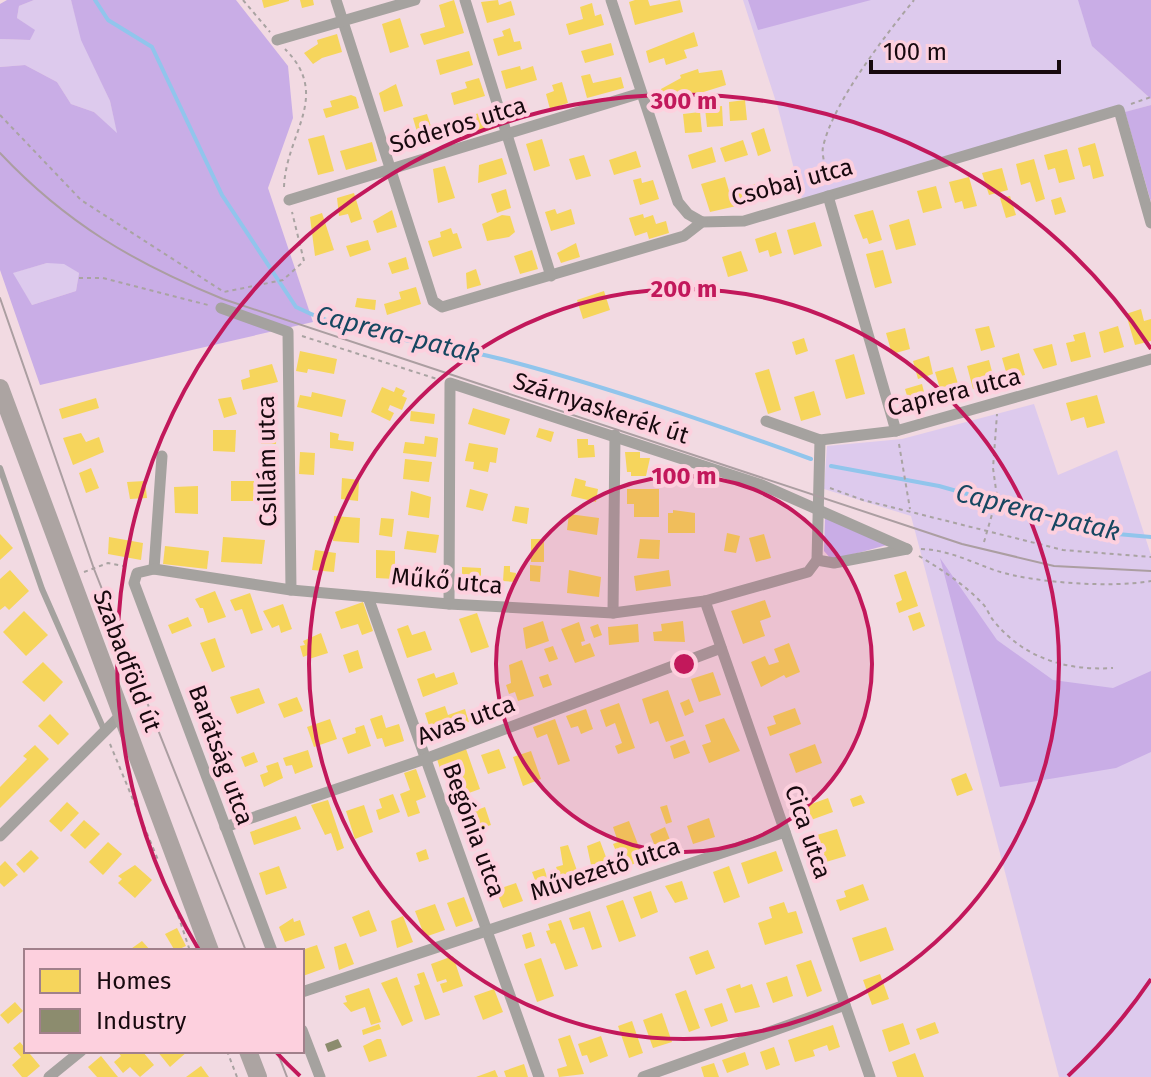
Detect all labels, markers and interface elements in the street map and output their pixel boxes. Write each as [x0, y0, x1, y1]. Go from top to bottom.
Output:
scale bar [871, 24, 1059, 74]
text: 100 m [883, 38, 947, 66]
text: 300 m [650, 87, 717, 115]
street label: Sóderos utca [386, 91, 530, 159]
street label: Csobaj utca [728, 152, 856, 212]
text: 200 m [651, 275, 717, 303]
water label: Caprera-patak [313, 299, 483, 370]
street label: Caprera utca [884, 362, 1024, 422]
street label: Szárnyaskerék út [510, 366, 693, 450]
street label: Csillám utca [252, 395, 282, 527]
text: 100 m [651, 462, 717, 490]
water label: Caprera-patak [953, 477, 1123, 548]
street label: Műkő utca [390, 562, 504, 600]
street label: Szabadföld út [87, 586, 167, 736]
centre of rings [670, 650, 698, 678]
street label: Barátság utca [183, 681, 259, 829]
street label: Avas utca [413, 689, 519, 751]
street label: Begónia utca [437, 759, 511, 901]
street label: Cica utca [779, 781, 837, 883]
street label: Művezető utca [527, 832, 683, 906]
legend [24, 949, 304, 1053]
text: Homes [96, 967, 171, 995]
text: Industry [96, 1007, 187, 1035]

